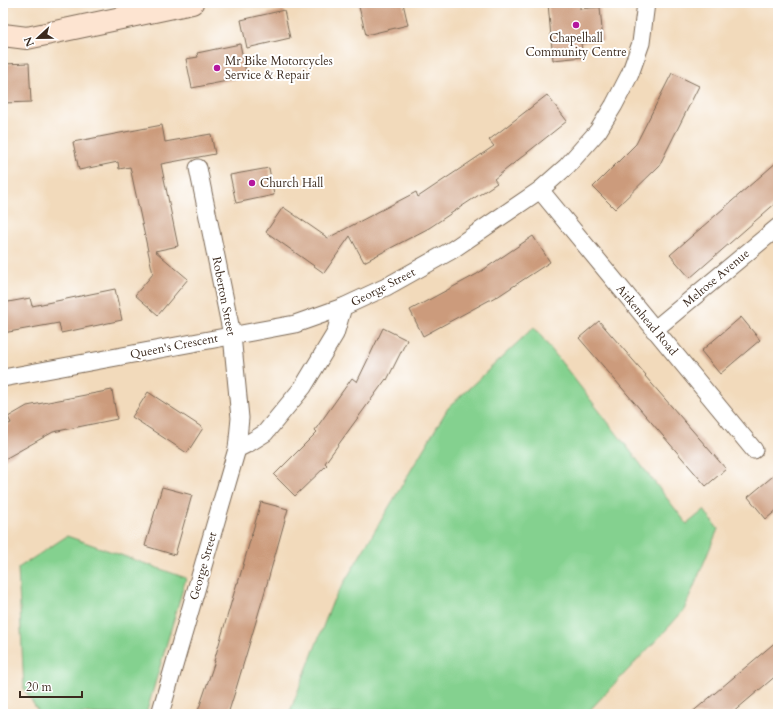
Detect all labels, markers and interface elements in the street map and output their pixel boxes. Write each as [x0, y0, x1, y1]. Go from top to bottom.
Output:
north arrow [18, 18, 58, 58]
marker: Chapelhall Community Centre [571, 20, 581, 30]
place label: Chapelhall Community Centre [525, 30, 627, 60]
text: N [20, 34, 38, 49]
place label: Mr Bike Motorcycles Service & Repair [225, 53, 333, 83]
marker: Mr Bike Motorcycles Service & Repair [212, 63, 222, 73]
place label: Church Hall [260, 175, 323, 191]
marker: Church Hall [247, 178, 257, 188]
street label: Melrose Avenue [679, 245, 753, 311]
street label: Roberton Street [208, 255, 240, 337]
street label: George Street [348, 264, 418, 310]
street label: Aitkenhead Road [613, 281, 682, 359]
street label: Queen's Crescent [129, 330, 219, 362]
street label: George Street [186, 530, 220, 602]
scale bar [20, 673, 82, 699]
text: 20 m [26, 679, 53, 695]

